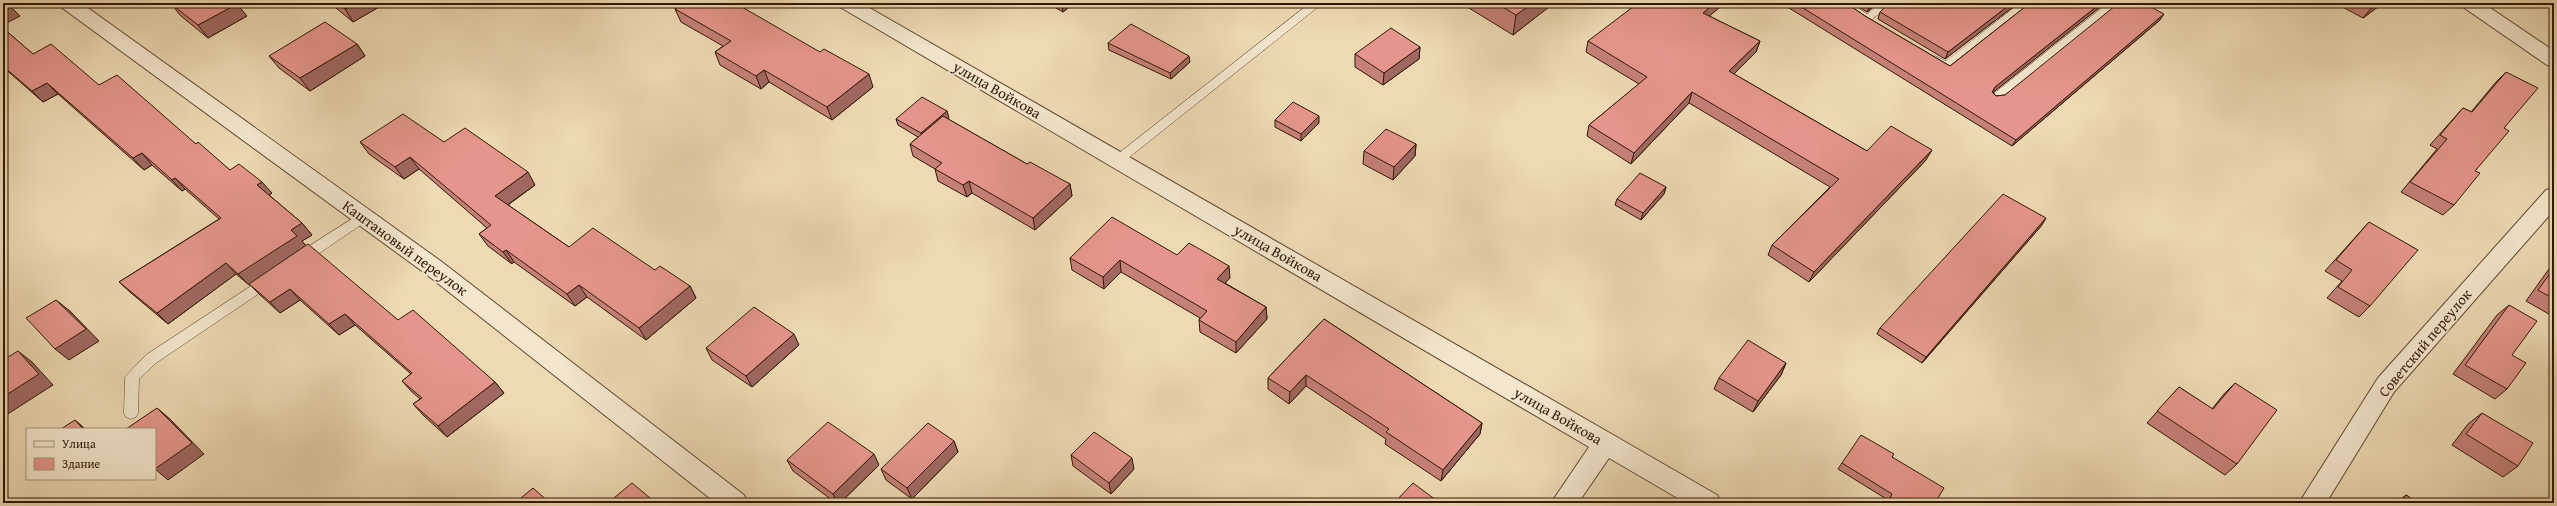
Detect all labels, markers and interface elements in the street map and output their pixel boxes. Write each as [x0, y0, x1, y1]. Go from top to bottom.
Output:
street label: улица Войкова [948, 55, 1046, 124]
street label: Каштановый переулок [338, 195, 472, 300]
street label: улица Войкова [1229, 218, 1327, 287]
street label: Советский переулок [2373, 284, 2476, 401]
street label: улица Войкова [1509, 381, 1607, 450]
legend [26, 428, 156, 480]
text: Улица [62, 435, 96, 452]
text: Здание [62, 455, 101, 472]

